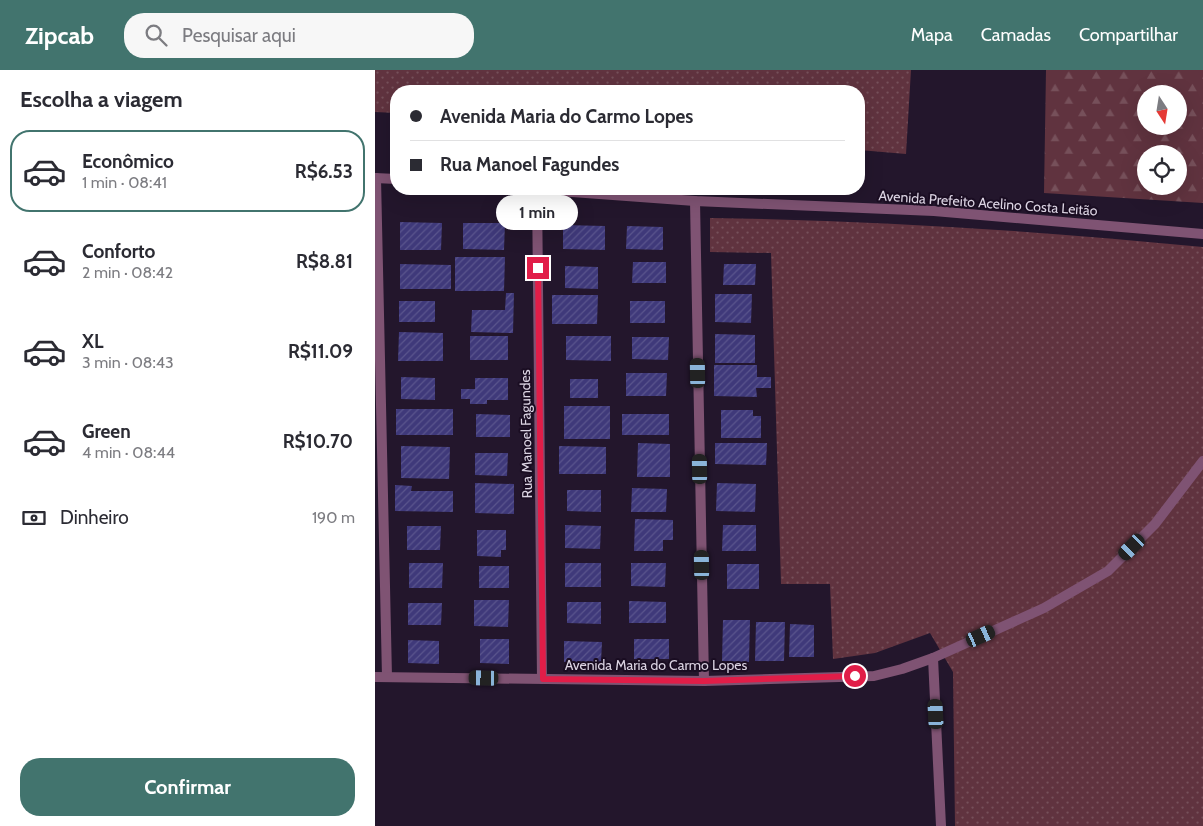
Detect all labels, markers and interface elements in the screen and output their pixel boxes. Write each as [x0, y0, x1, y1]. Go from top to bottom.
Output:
search box [124, 13, 474, 58]
text: Zipcab [25, 21, 94, 50]
icon: search [142, 21, 170, 49]
text: Pesquisar aqui [182, 24, 296, 47]
text: Mapa [911, 24, 953, 46]
text: Camadas [981, 24, 1051, 46]
text: Compartilhar [1079, 24, 1178, 46]
north arrow [1137, 85, 1187, 135]
map controls [1137, 85, 1187, 195]
text: Escolha a viagem [20, 86, 183, 113]
text: Avenida Maria do Carmo Lopes [440, 105, 693, 128]
button: locate [1137, 145, 1187, 195]
icon: car [22, 149, 67, 194]
text: Econômico [82, 150, 174, 173]
text: Rua Manoel Fagundes [440, 153, 619, 176]
text: R$6.53 [295, 160, 353, 183]
text: 1 min · 08:41 [82, 173, 167, 192]
street label: Avenida Prefeito Acelino Costa Leitão [878, 186, 1098, 220]
callout: 1 min [497, 196, 579, 230]
text: 1 min [519, 203, 555, 222]
icon: car [22, 239, 67, 284]
text: Conforto [82, 240, 155, 263]
text: R$8.81 [296, 250, 353, 273]
route end [527, 257, 549, 279]
text: 2 min · 08:42 [82, 263, 173, 282]
icon: car [22, 329, 67, 374]
text: XL [82, 330, 103, 353]
text: R$11.09 [288, 340, 353, 363]
text: 3 min · 08:43 [82, 353, 174, 372]
car [690, 358, 705, 388]
street label: Rua Manoel Fagundes [516, 369, 536, 499]
icon: car [22, 419, 67, 464]
text: Green [82, 420, 131, 443]
text: R$10.70 [283, 430, 353, 453]
text: 4 min · 08:44 [82, 443, 175, 462]
car [692, 454, 707, 484]
icon: cash [20, 504, 48, 532]
text: Dinheiro [60, 506, 129, 529]
text: 190 m [312, 508, 355, 527]
car [1116, 531, 1147, 563]
car [694, 550, 709, 580]
car [964, 623, 997, 649]
street label: Avenida Maria do Carmo Lopes [565, 656, 748, 674]
route start [844, 665, 866, 687]
car [468, 670, 499, 686]
car [927, 699, 944, 729]
button: Confirmar [20, 758, 355, 816]

